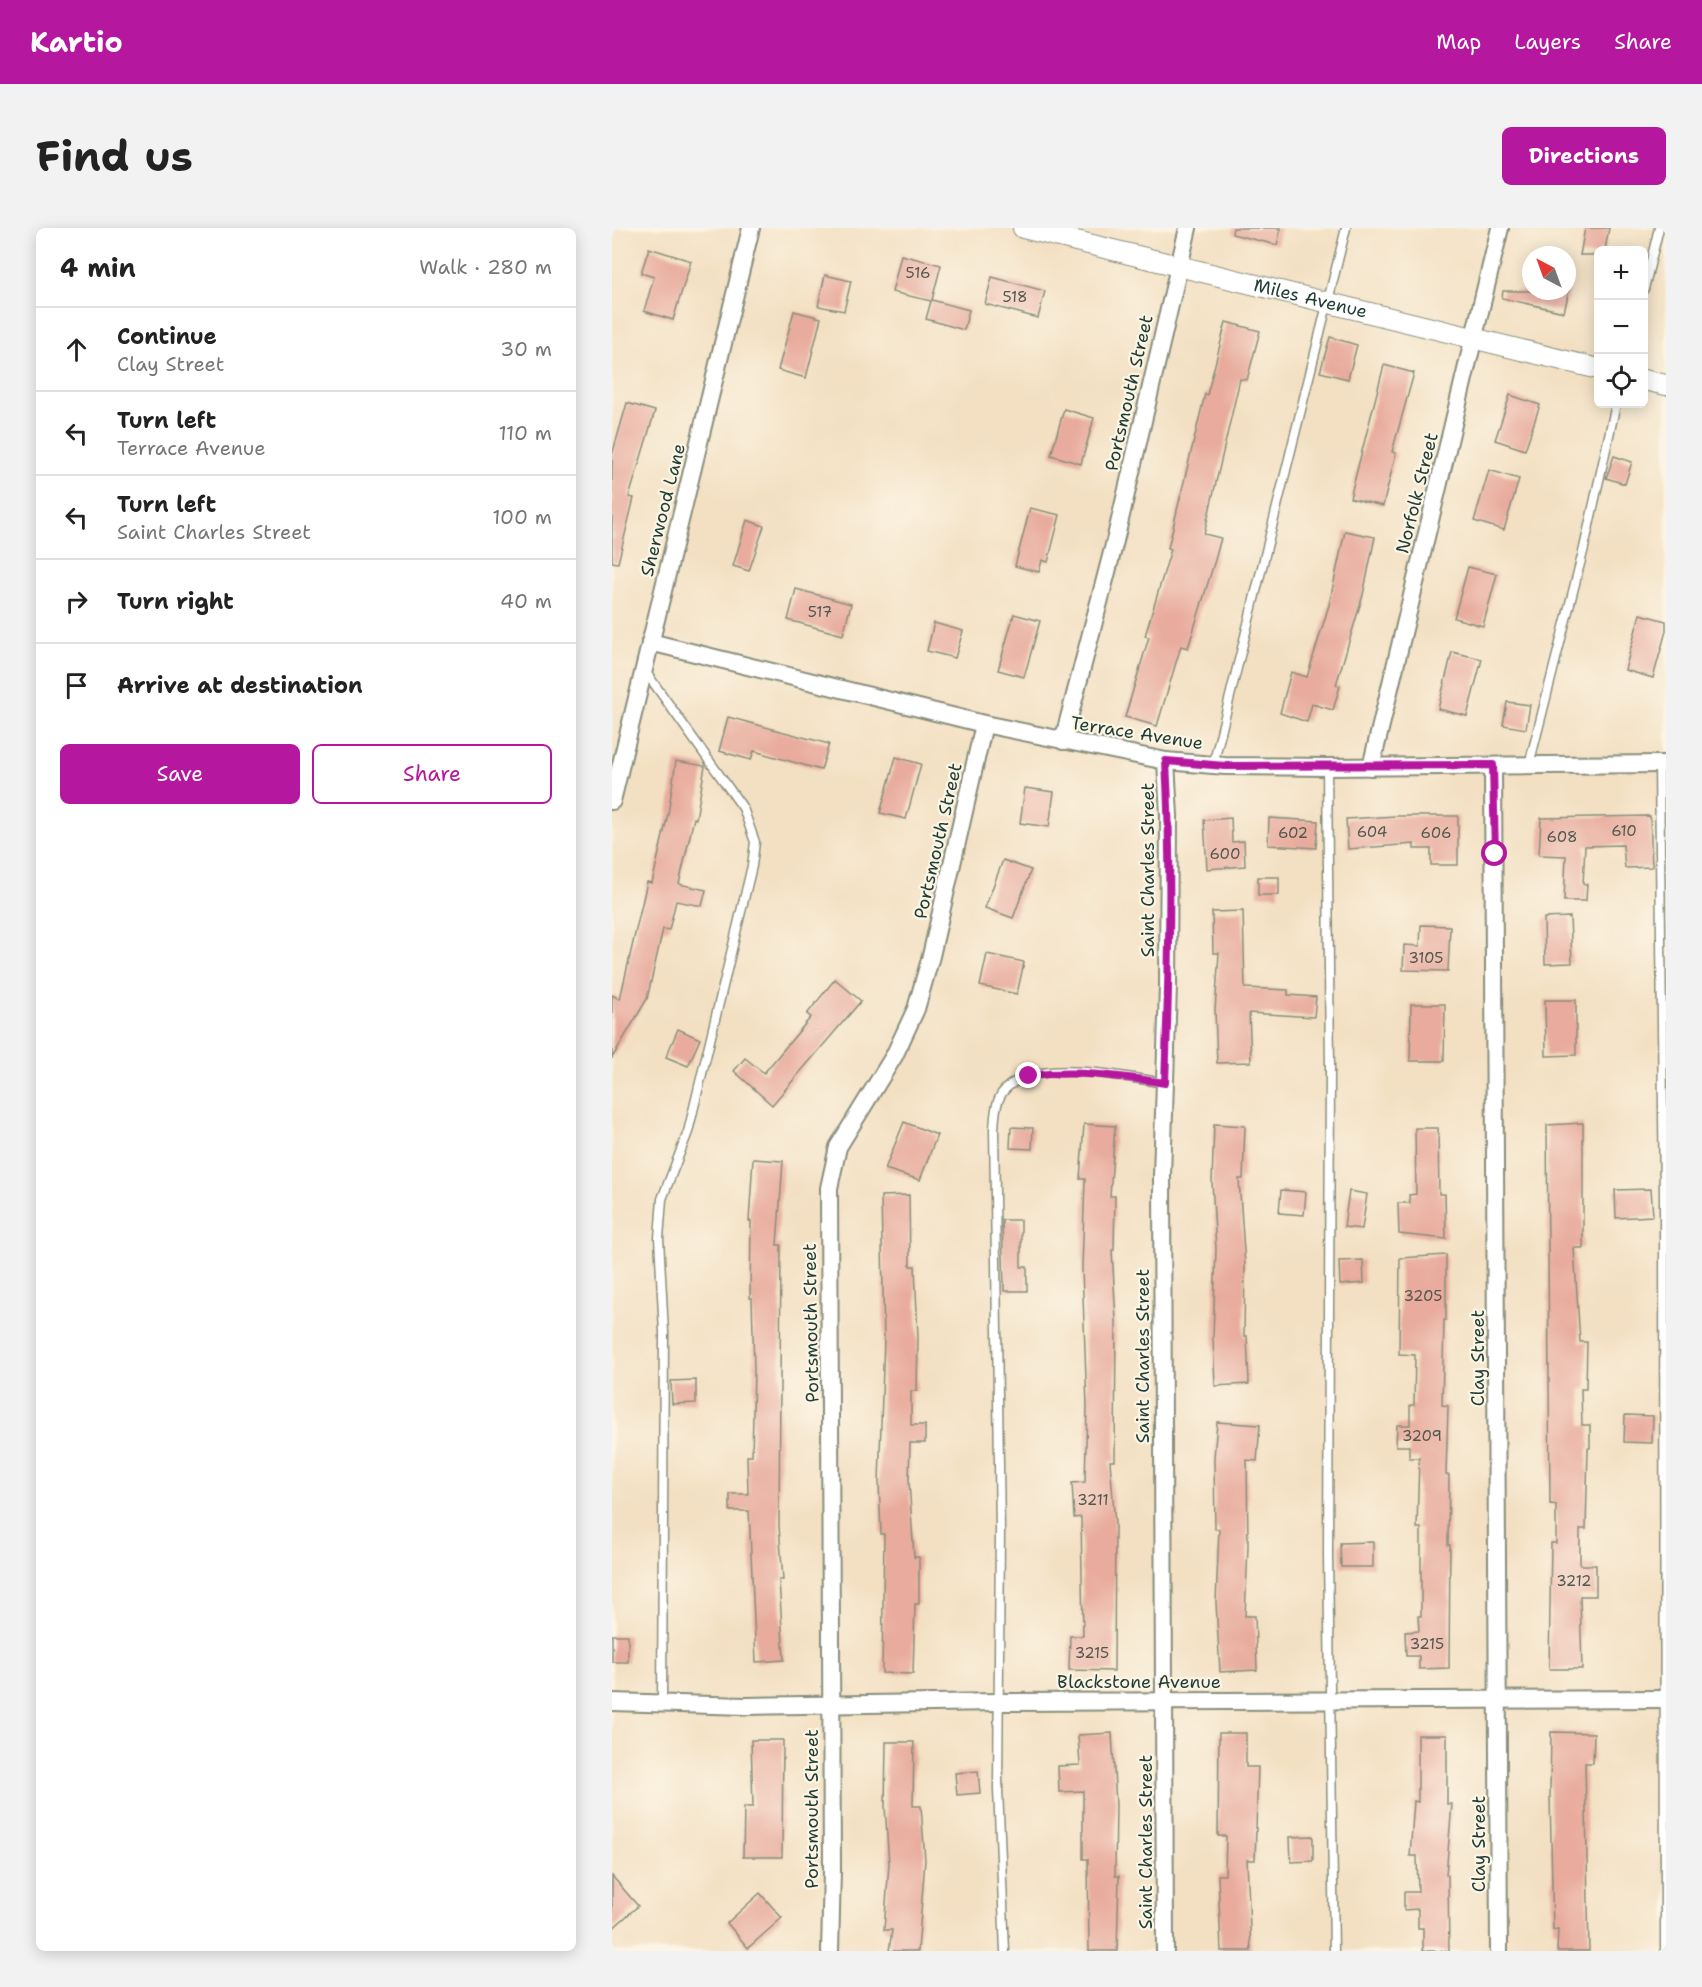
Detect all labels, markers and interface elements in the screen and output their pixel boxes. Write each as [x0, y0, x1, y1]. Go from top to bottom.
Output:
text: Kartio [30, 23, 123, 61]
text: Map [1436, 28, 1481, 56]
text: Layers [1514, 28, 1581, 56]
text: Share [1614, 28, 1672, 56]
button: Directions [1502, 127, 1666, 185]
text: Find us [36, 128, 193, 184]
north arrow [1522, 246, 1576, 300]
map controls [1594, 246, 1648, 408]
button: + [1594, 246, 1648, 300]
text: 4 min [60, 250, 136, 285]
text: Walk · 280 m [419, 254, 552, 280]
house number: 516 [906, 263, 930, 283]
street label: Miles Avenue [1251, 273, 1370, 324]
house number: 518 [1002, 287, 1028, 307]
button: − [1594, 300, 1648, 354]
street label: Portsmouth Street [1099, 312, 1159, 473]
text: Continue [117, 322, 217, 351]
icon: ahead [60, 333, 93, 366]
text: 30 m [500, 336, 552, 362]
text: Clay Street [117, 351, 224, 377]
button: locate [1594, 354, 1648, 408]
text: Turn left [117, 406, 216, 435]
icon: left [60, 417, 93, 450]
text: 110 m [498, 420, 552, 446]
street label: Norfolk Street [1390, 430, 1444, 556]
text: Terrace Avenue [117, 435, 266, 461]
street label: Sherwood Lane [635, 441, 691, 579]
text: Turn left [117, 490, 216, 519]
icon: left [60, 501, 93, 534]
text: 100 m [492, 504, 552, 530]
text: Saint Charles Street [117, 519, 311, 545]
icon: right [60, 585, 93, 618]
text: Turn right [117, 587, 234, 616]
text: 40 m [500, 588, 552, 614]
house number: 517 [808, 602, 832, 622]
icon: arrive [60, 669, 93, 702]
text: Arrive at destination [117, 671, 363, 700]
street label: Terrace Avenue [1069, 711, 1205, 755]
button: Save [60, 744, 300, 804]
button: Share [312, 744, 552, 804]
street label: Portsmouth Street [908, 760, 968, 921]
street label: Saint Charles Street [1136, 783, 1160, 957]
house number: 610 [1611, 821, 1637, 841]
house number: 604 [1357, 822, 1387, 842]
house number: 602 [1278, 823, 1308, 843]
house number: 606 [1421, 823, 1451, 843]
house number: 608 [1547, 827, 1577, 847]
route start [1481, 840, 1507, 866]
house number: 600 [1210, 844, 1241, 864]
house number: 3105 [1408, 948, 1444, 968]
route end [1015, 1062, 1041, 1088]
street label: Portsmouth Street [798, 1243, 824, 1403]
street label: Saint Charles Street [1131, 1269, 1155, 1443]
house number: 3205 [1403, 1286, 1443, 1306]
street label: Clay Street [1466, 1310, 1490, 1406]
house number: 3209 [1402, 1426, 1442, 1446]
house number: 3211 [1077, 1490, 1109, 1510]
house number: 3212 [1556, 1571, 1592, 1591]
house number: 3215 [1410, 1634, 1444, 1654]
house number: 3215 [1075, 1643, 1109, 1663]
street label: Blackstone Avenue [1057, 1670, 1221, 1694]
street label: Portsmouth Street [800, 1729, 824, 1889]
street label: Saint Charles Street [1134, 1755, 1158, 1929]
street label: Clay Street [1467, 1796, 1491, 1892]

